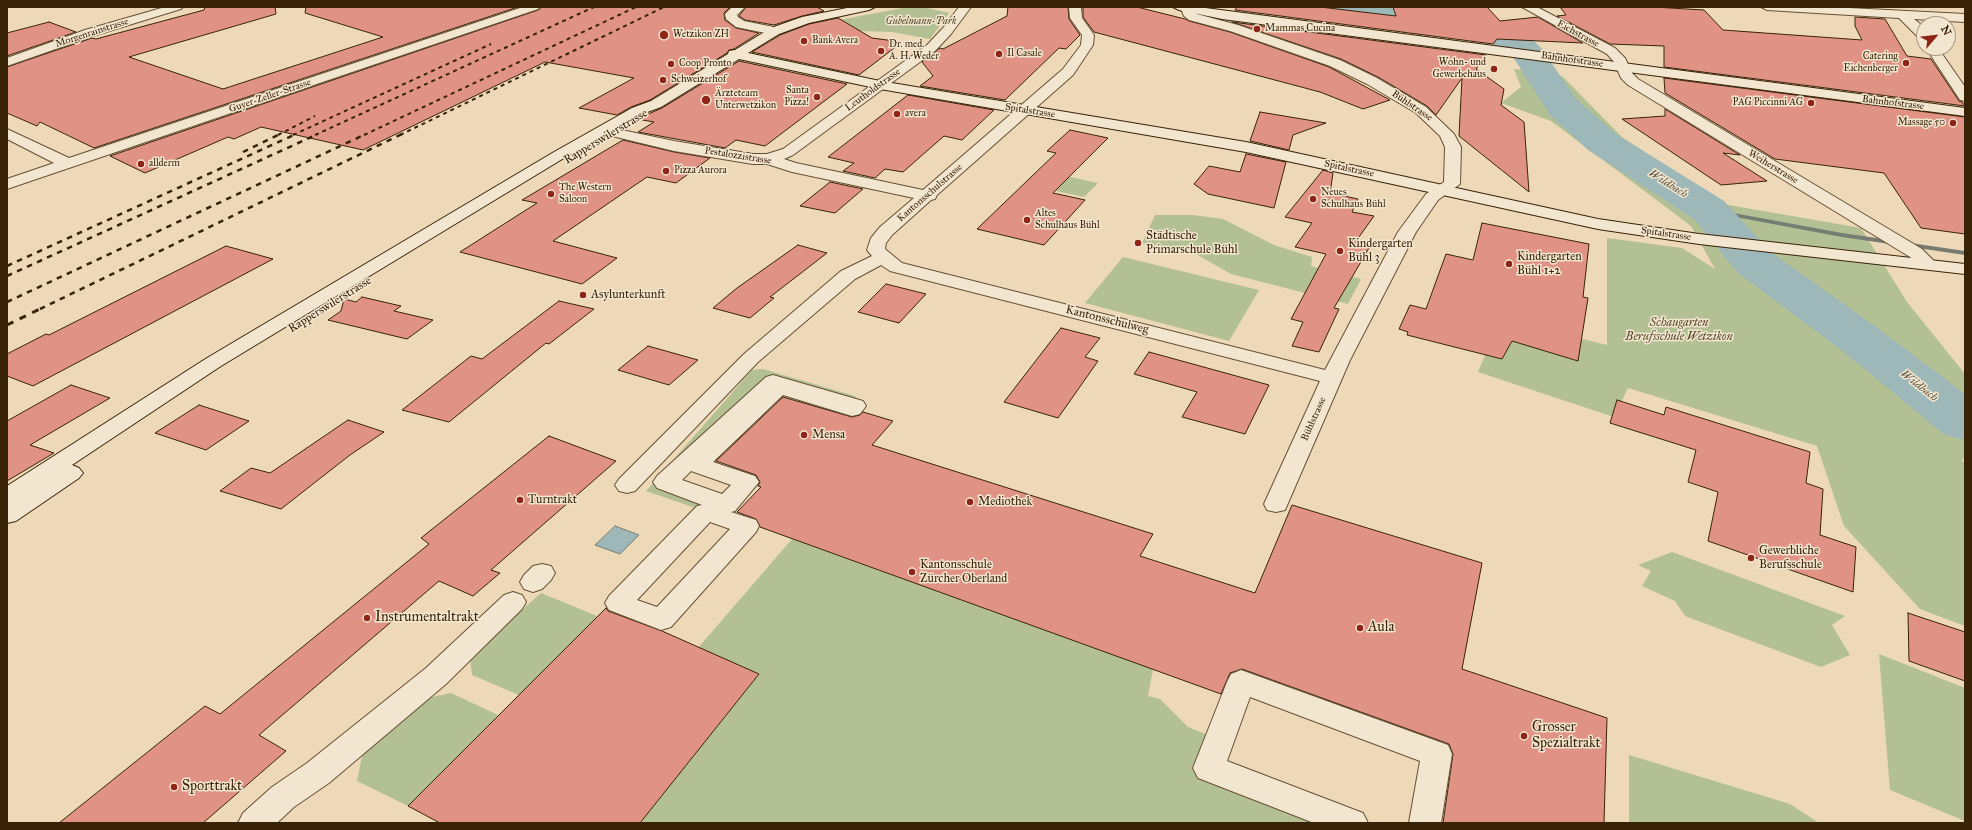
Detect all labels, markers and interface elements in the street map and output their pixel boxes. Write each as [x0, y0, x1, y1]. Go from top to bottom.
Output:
street label: Morgenrainstrasse [54, 16, 130, 50]
park label: Gubelmann-Park [886, 16, 956, 28]
north arrow [1916, 16, 1956, 56]
street label: Eichstrasse [1555, 18, 1601, 50]
place label: Mammas Cucina [1265, 23, 1335, 35]
text: N [1938, 23, 1954, 38]
marker: Mammas Cucina [1252, 24, 1262, 34]
marker: Wetzikon ZH [658, 29, 670, 41]
place label: Wetzikon ZH [673, 29, 729, 41]
place label: Bank Avera [812, 35, 858, 47]
marker: Bank Avera [799, 36, 809, 46]
place label: Dr. med. A. H. Weder [889, 39, 939, 62]
marker: Dr. med. A. H. Weder [876, 46, 886, 56]
place label: Il Casale [1007, 48, 1042, 60]
marker: Il Casale [994, 49, 1004, 59]
street label: Bahnhofstrasse [1540, 50, 1604, 70]
place label: Catering Eichenberger [1843, 51, 1898, 74]
place label: Wohn- und Gewerbehaus [1432, 57, 1486, 80]
place label: Coop Pronto [679, 58, 732, 70]
marker: Catering Eichenberger [1901, 58, 1911, 68]
marker: Coop Pronto [666, 59, 676, 69]
marker: Wohn- und Gewerbehaus [1489, 64, 1499, 74]
street label: Leutholdstrasse [843, 66, 903, 114]
place label: Schweizerhof [671, 74, 726, 86]
marker: Schweizerhof [658, 75, 668, 85]
street label: Guyer-Zeller-Strasse [228, 76, 312, 116]
place label: Santa Pizza! [784, 85, 809, 108]
place label: Ärzteteam Unterwetzikon [715, 88, 776, 112]
street label: Bühlstrasse [1389, 88, 1435, 124]
marker: Santa Pizza! [812, 92, 822, 102]
street label: Bahnhofstrasse [1861, 93, 1925, 113]
marker: Ärzteteam Unterwetzikon [700, 94, 712, 106]
place label: PAG Piccinni AG [1732, 97, 1803, 109]
marker: PAG Piccinni AG [1806, 98, 1816, 108]
street label: Spitalstrasse [1004, 101, 1056, 121]
street label: Rapperswilerstrasse [561, 106, 651, 168]
place label: avera [905, 108, 926, 120]
marker: avera [892, 109, 902, 119]
place label: Massage 50 [1898, 117, 1945, 129]
marker: Massage 50 [1948, 118, 1958, 128]
street label: Pestalozzistrasse [704, 145, 772, 167]
street label: Weiherstrasse [1746, 147, 1800, 187]
place label: allderm [149, 158, 180, 170]
street label: Spitalstrasse [1323, 158, 1375, 180]
marker: allderm [136, 159, 146, 169]
street label: Kantonsschulstrasse [895, 161, 965, 225]
place label: Pizza Aurora [674, 165, 727, 177]
marker: Pizza Aurora [661, 166, 671, 176]
water label: Wildbach [1646, 167, 1690, 201]
place label: The Western Saloon [559, 182, 611, 206]
place label: Neues Schulhaus Bühl [1321, 187, 1386, 210]
marker: The Western Saloon [546, 189, 556, 199]
marker: Neues Schulhaus Bühl [1308, 194, 1318, 204]
place label: Altes Schulhaus Bühl [1035, 208, 1100, 232]
marker: Altes Schulhaus Bühl [1022, 215, 1032, 225]
street label: Spitalstrasse [1640, 225, 1692, 243]
place label: Städtische Primarschule Bühl [1146, 229, 1238, 257]
place label: Kindergarten Bühl 3 [1348, 237, 1413, 265]
marker: Städtische Primarschule Bühl [1133, 238, 1143, 248]
marker: Kindergarten Bühl 3 [1335, 246, 1345, 256]
place label: Kindergarten Bühl 1+2 [1517, 250, 1582, 278]
marker: Kindergarten Bühl 1+2 [1504, 259, 1514, 269]
street label: Rapperswilerstrasse [286, 274, 374, 336]
place label: Asylunterkunft [591, 288, 665, 302]
marker: Asylunterkunft [578, 290, 588, 300]
street label: Kantonsschulweg [1064, 303, 1150, 337]
park label: Schaugarten Berufsschule Wetzikon [1625, 316, 1733, 344]
water label: Wildbach [1898, 368, 1940, 404]
street label: Bühlstrasse [1299, 395, 1329, 443]
place label: Mensa [812, 428, 845, 442]
marker: Mensa [799, 430, 809, 440]
place label: Turntrakt [528, 493, 577, 507]
marker: Turntrakt [515, 495, 525, 505]
place label: Mediothek [978, 495, 1032, 509]
marker: Mediothek [965, 497, 975, 507]
place label: Gewerbliche Berufsschule [1759, 544, 1822, 572]
marker: Gewerbliche Berufsschule [1746, 553, 1756, 563]
place label: Kantonsschule Zürcher Oberland [920, 558, 1007, 586]
marker: Kantonsschule Zürcher Oberland [907, 567, 917, 577]
place label: Instrumentaltrakt [375, 610, 479, 626]
marker: Instrumentaltrakt [362, 613, 372, 623]
place label: Aula [1368, 620, 1394, 636]
marker: Aula [1355, 623, 1365, 633]
place label: Grosser Spezialtrakt [1532, 720, 1600, 752]
marker: Grosser Spezialtrakt [1519, 731, 1529, 741]
place label: Sporttrakt [182, 779, 242, 795]
marker: Sporttrakt [169, 782, 179, 792]

